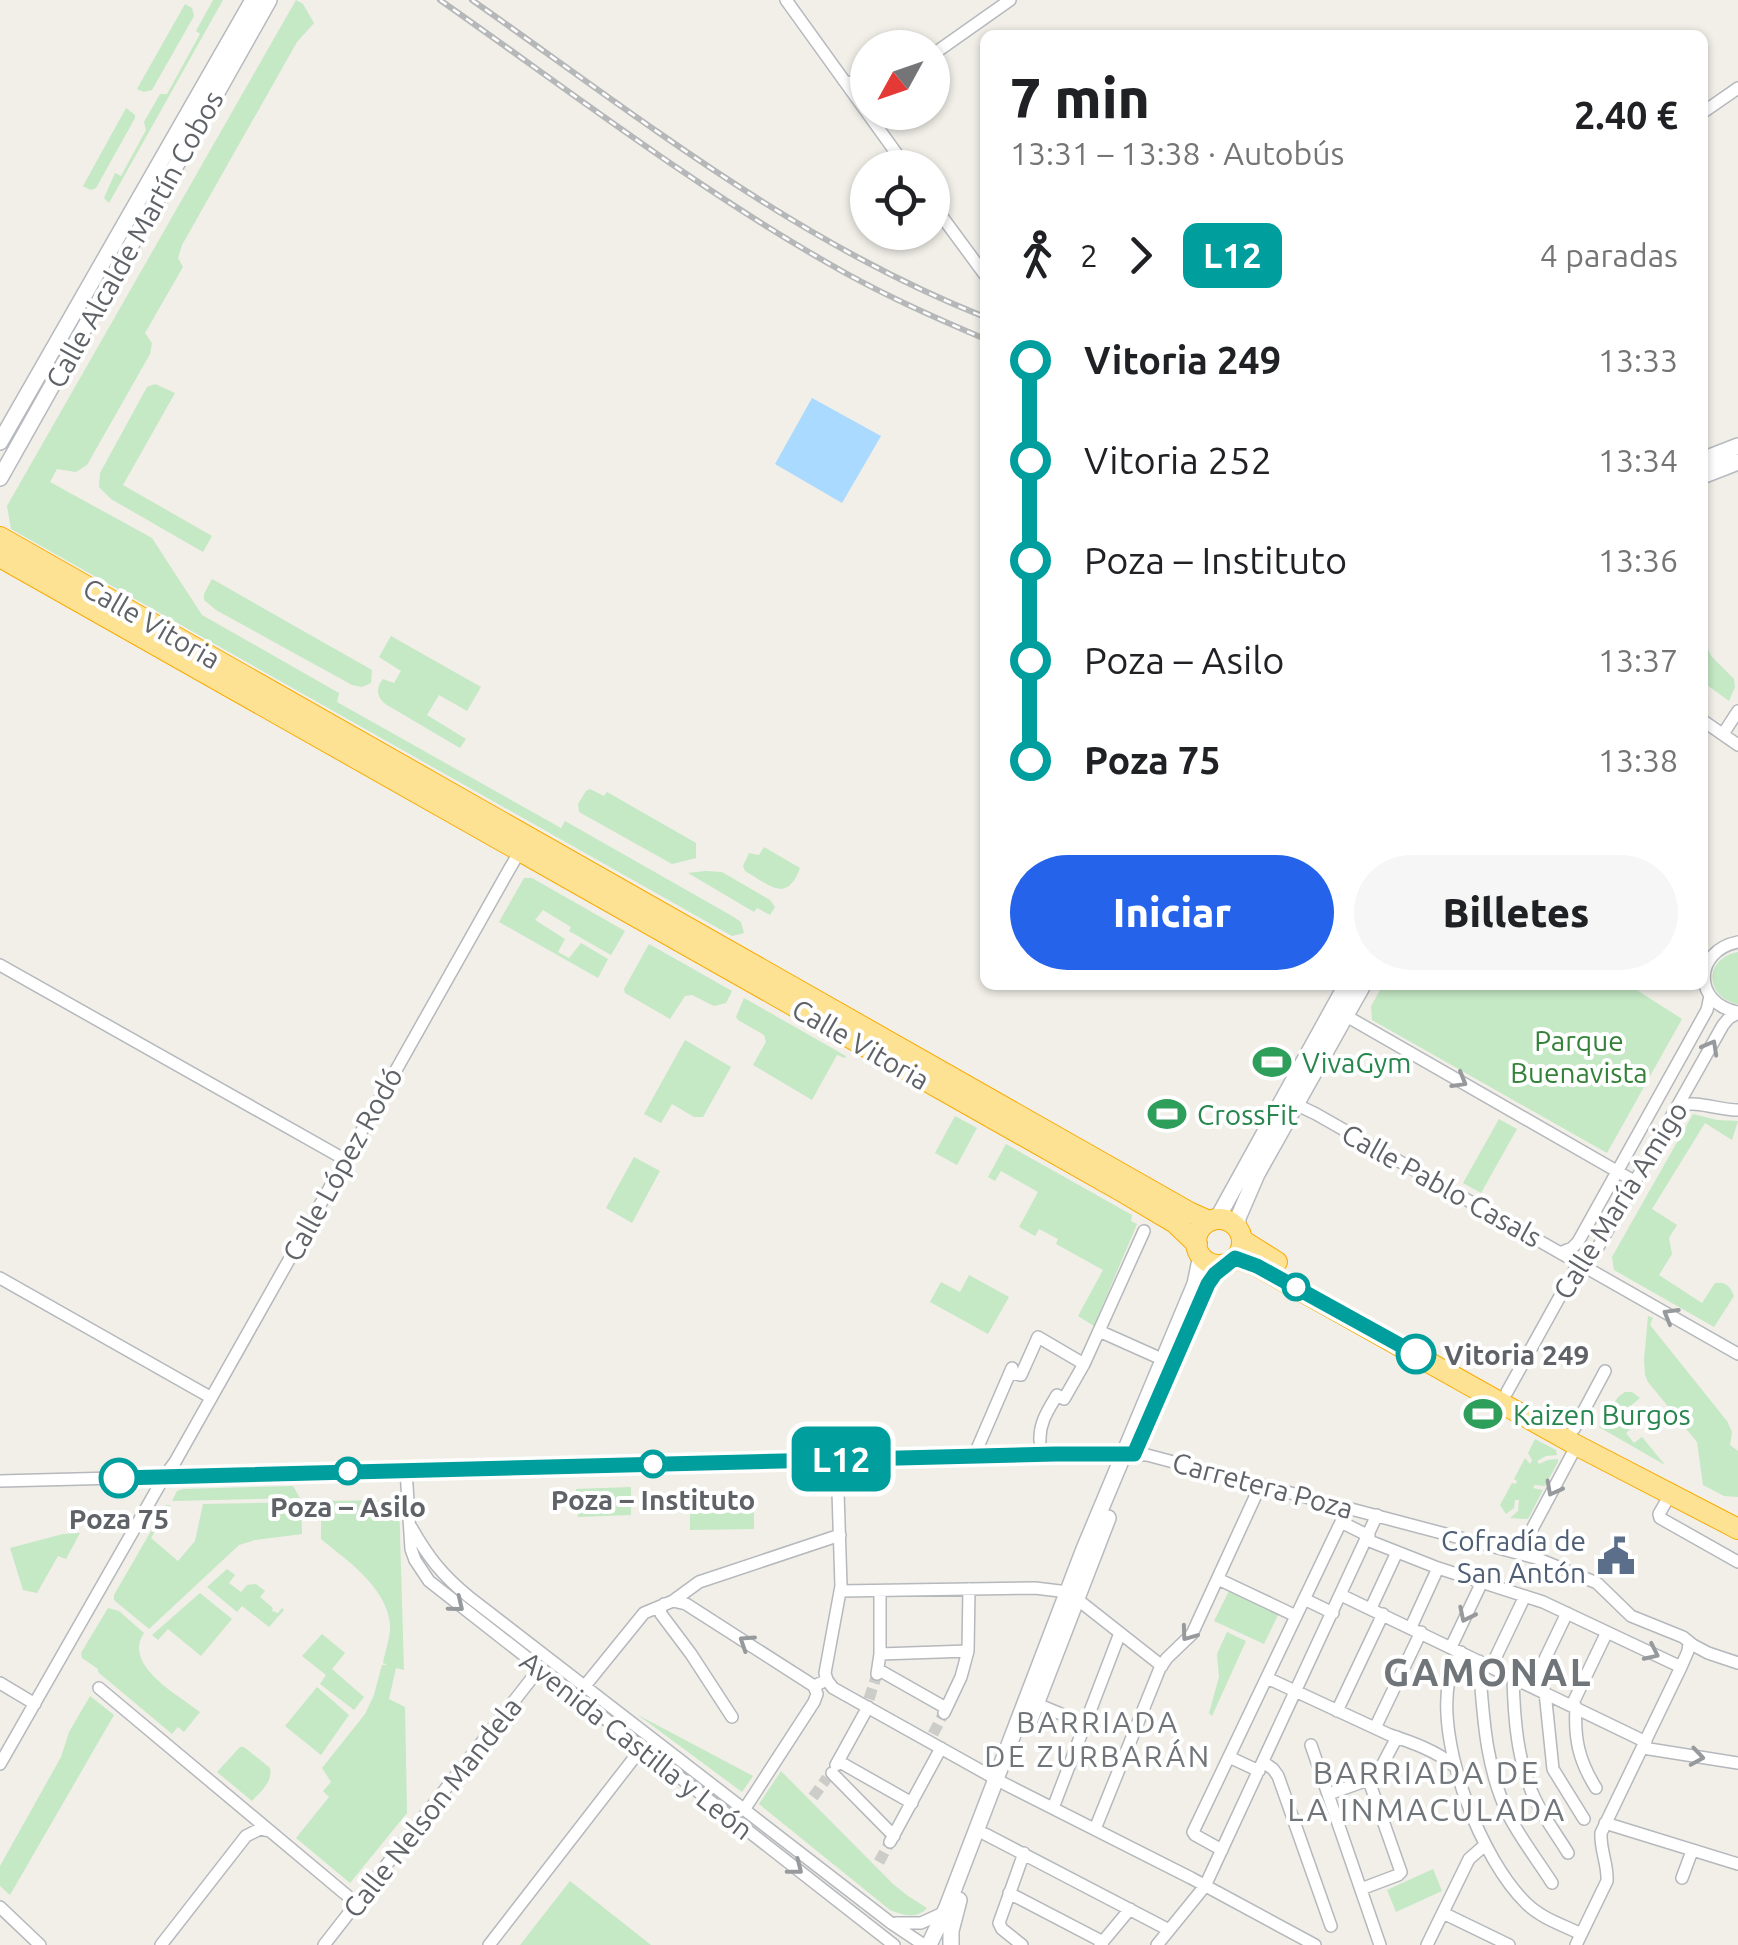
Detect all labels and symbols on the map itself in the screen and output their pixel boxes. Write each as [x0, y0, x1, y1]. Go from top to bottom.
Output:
north arrow [850, 30, 950, 130]
street label: Calle Alcalde Martín Cobos [39, 85, 229, 393]
street label: Calle Vitoria [78, 571, 226, 675]
street label: Calle Vitoria [787, 992, 935, 1096]
park label: Parque Buenavista [1510, 1025, 1648, 1088]
one-way arrow [1699, 1040, 1718, 1058]
sports icon: VivaGym [1251, 1041, 1293, 1083]
place label: VivaGym [1302, 1047, 1411, 1078]
street label: Calle López Rodó [276, 1062, 408, 1266]
one-way arrow [1450, 1069, 1468, 1089]
sports icon: CrossFit [1146, 1093, 1188, 1135]
street label: Calle María Amigo [1547, 1096, 1693, 1304]
place label: CrossFit [1197, 1099, 1298, 1130]
street label: Calle Pablo Casals [1337, 1117, 1547, 1253]
unlabelled marker [1283, 1274, 1309, 1300]
one-way arrow [1663, 1308, 1681, 1327]
marker: Vitoria 249 [1397, 1335, 1435, 1373]
place label: Vitoria 249 [1444, 1339, 1589, 1370]
sports icon: Kaizen Burgos [1462, 1393, 1504, 1435]
place label: Kaizen Burgos [1513, 1399, 1691, 1430]
line badge: L12 [784, 1426, 898, 1492]
street label: Carretera Poza [1169, 1446, 1357, 1524]
marker: Poza – Instituto [640, 1451, 666, 1477]
marker: Poza – Asilo [335, 1458, 361, 1484]
marker: Poza 75 [100, 1459, 138, 1497]
one-way arrow [1546, 1478, 1566, 1496]
place label: Poza – Instituto [551, 1484, 755, 1515]
place label: Poza – Asilo [270, 1491, 426, 1522]
place label: Poza 75 [69, 1503, 169, 1534]
place label: Cofradía de San Antón [1441, 1525, 1586, 1588]
public building icon: Cofradía de San Antón [1595, 1535, 1637, 1577]
one-way arrow [445, 1593, 463, 1611]
one-way arrow [1459, 1604, 1479, 1622]
one-way arrow [1182, 1623, 1200, 1642]
one-way arrow [739, 1636, 757, 1655]
one-way arrow [1642, 1641, 1660, 1661]
street label: Avenida Castilla y León [515, 1645, 759, 1845]
district label: GAMONAL [1383, 1651, 1593, 1693]
street label: Calle Nelson Mandela [337, 1691, 527, 1923]
district label: BARRIADA DE ZURBARÁN [984, 1705, 1212, 1773]
one-way arrow [1688, 1745, 1705, 1766]
district label: BARRIADA DE LA INMACULADA [1287, 1754, 1567, 1827]
one-way arrow [785, 1857, 803, 1874]

